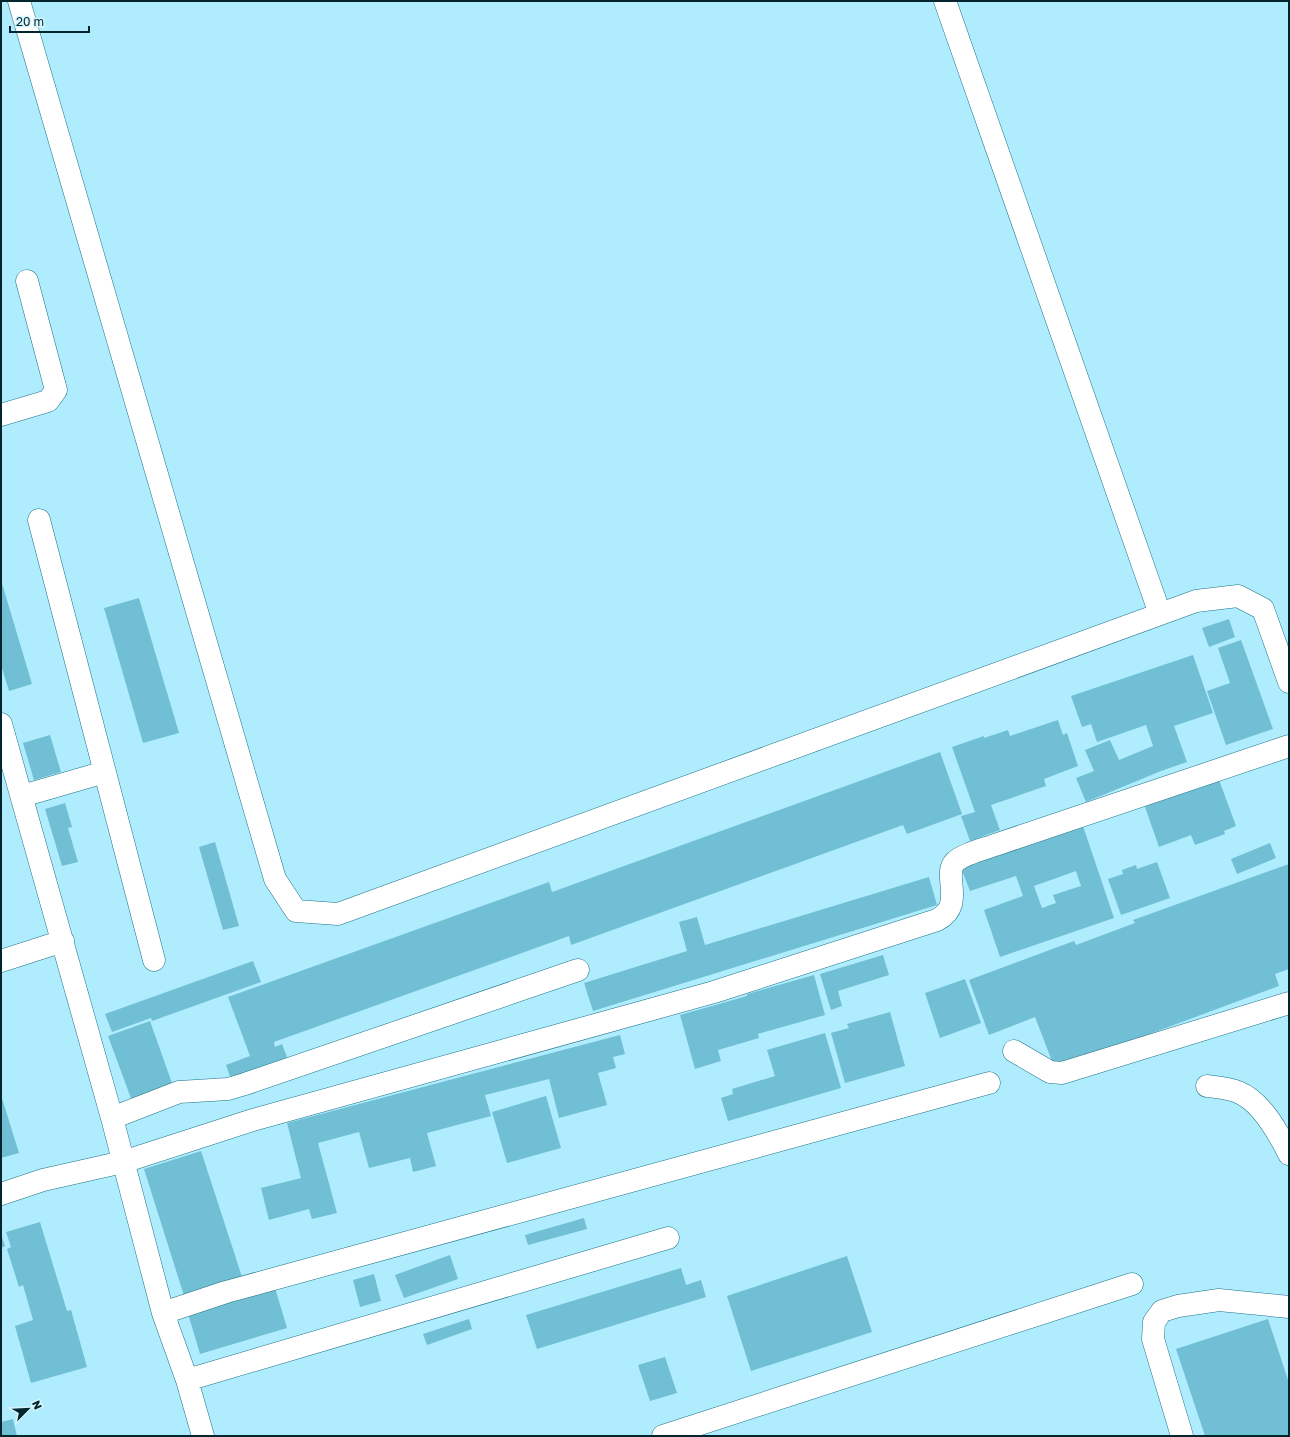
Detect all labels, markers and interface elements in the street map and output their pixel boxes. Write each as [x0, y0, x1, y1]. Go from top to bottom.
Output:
scale bar [10, 8, 89, 34]
text: 20 m [16, 14, 44, 29]
north arrow [8, 1389, 48, 1429]
text: N [30, 1398, 45, 1411]

